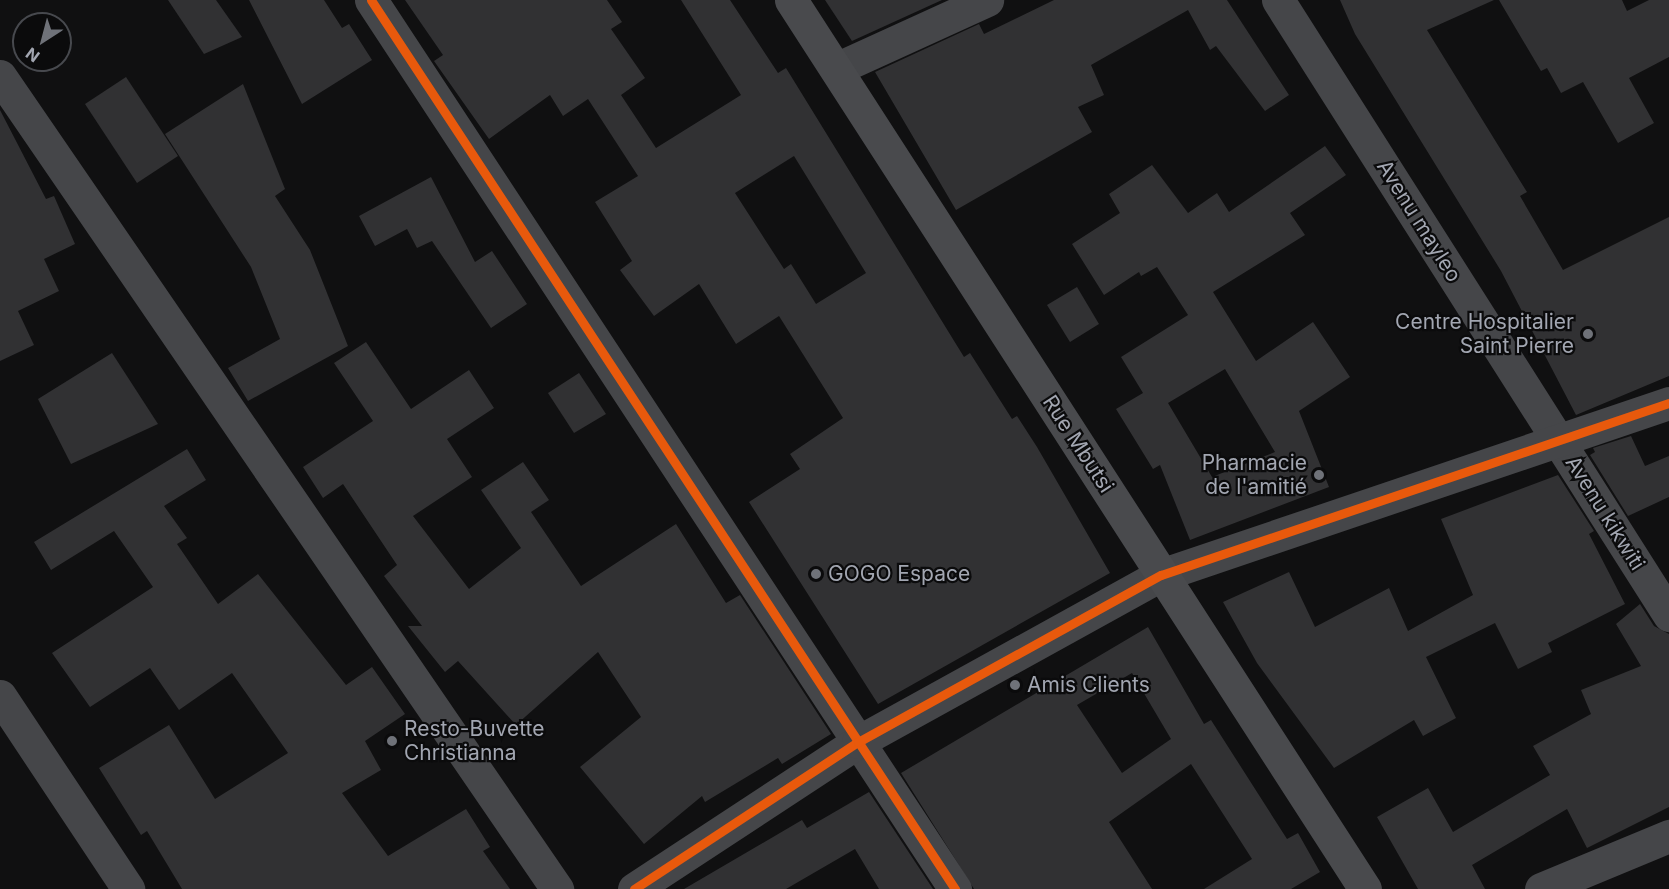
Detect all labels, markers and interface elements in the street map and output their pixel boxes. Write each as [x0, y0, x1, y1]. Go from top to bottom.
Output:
north arrow [12, 12, 72, 72]
text: N [22, 43, 43, 67]
street label: Avenu mayleo [1371, 155, 1467, 287]
place label: Centre Hospitalier Saint Pierre [1395, 309, 1574, 359]
marker: Centre Hospitalier Saint Pierre [1579, 325, 1597, 343]
street label: Rue Mbutsi [1037, 391, 1119, 497]
place label: Pharmacie de l'amitié [1202, 450, 1307, 500]
street label: Avenu kikwiti [1560, 451, 1650, 575]
marker: Pharmacie de l'amitié [1312, 468, 1326, 482]
place label: GOGO Espace [828, 561, 970, 587]
marker: GOGO Espace [809, 567, 823, 581]
place label: Amis Clients [1027, 672, 1150, 698]
marker: Amis Clients [1008, 678, 1022, 692]
place label: Resto-Buvette Christianna [404, 716, 545, 766]
marker: Resto-Buvette Christianna [385, 734, 399, 748]

